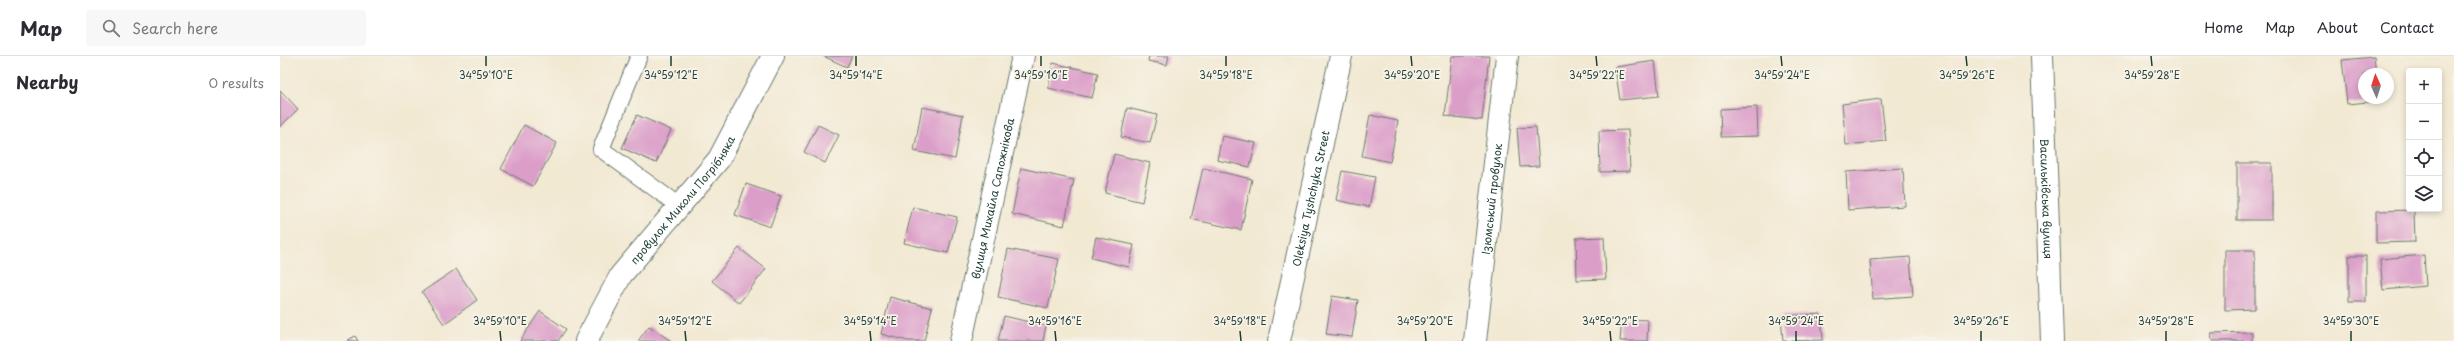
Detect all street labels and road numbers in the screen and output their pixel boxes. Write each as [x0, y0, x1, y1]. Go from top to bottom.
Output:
street label: вулиця Михайла Сапожнікова [966, 116, 1018, 280]
street label: Oleksiya Tyshchyka Street [1287, 128, 1333, 268]
street label: провулок Миколи Погрібняка [626, 132, 739, 267]
street label: Васильківська вулиця [2036, 138, 2058, 259]
street label: Ізюмський провулок [1476, 142, 1506, 255]

